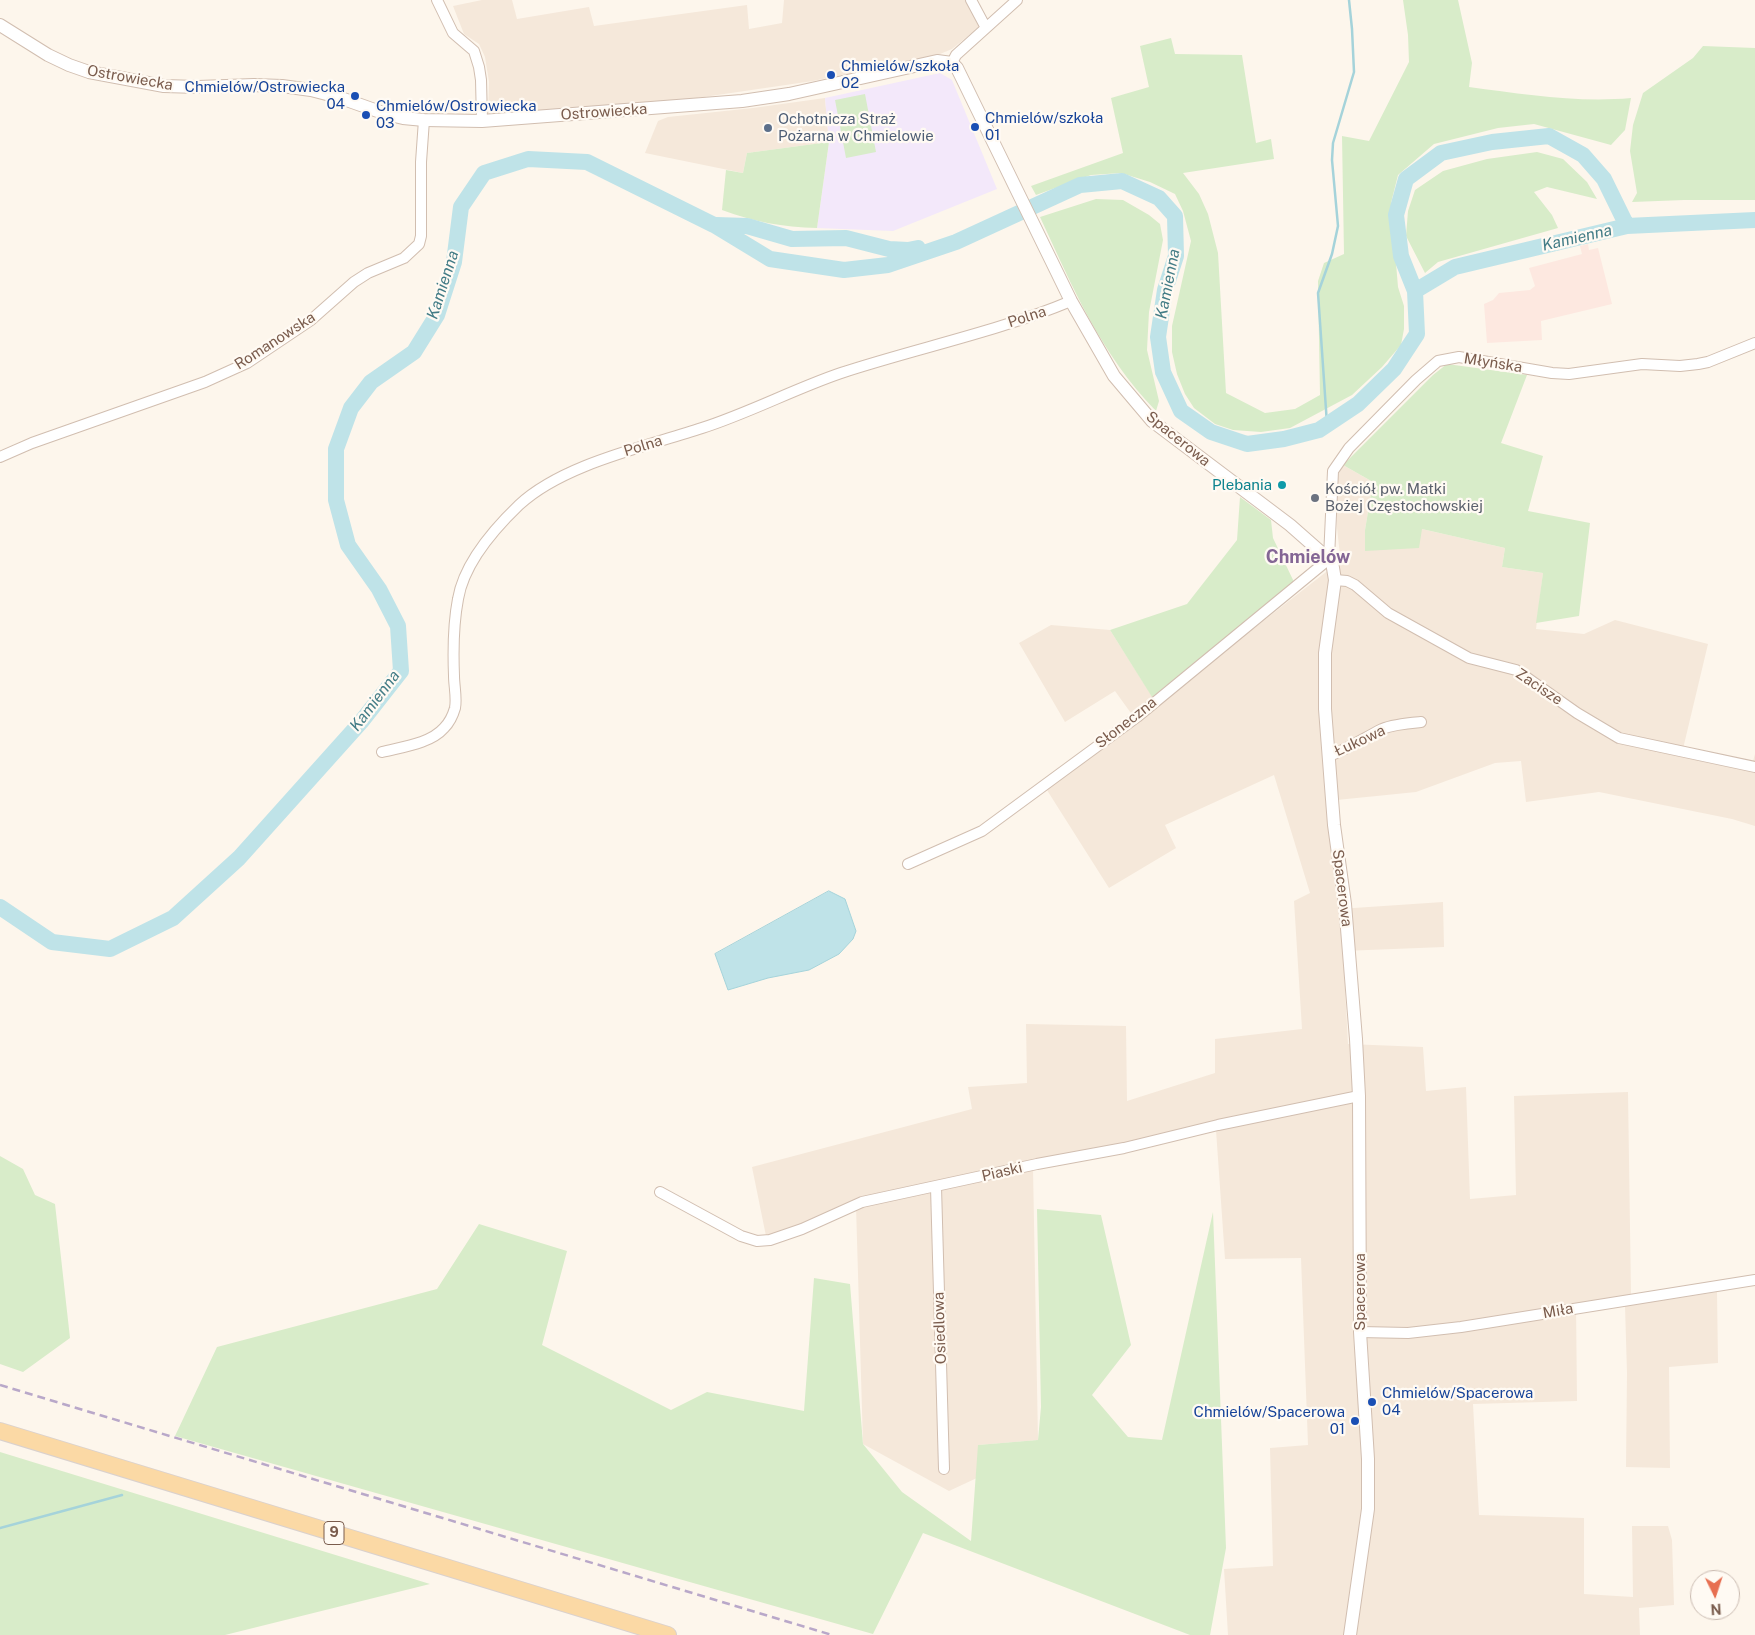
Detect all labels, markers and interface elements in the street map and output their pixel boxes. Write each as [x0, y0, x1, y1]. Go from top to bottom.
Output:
place label: Chmielów/szkoła 02 [841, 57, 959, 92]
street label: Ostrowiecka [86, 62, 174, 94]
marker: Chmielów/szkoła 02 [825, 69, 837, 81]
place label: Chmielów/Ostrowiecka 04 [185, 78, 345, 113]
marker: Chmielów/Ostrowiecka 04 [349, 90, 361, 102]
place label: Chmielów/Ostrowiecka 03 [376, 97, 536, 132]
street label: Ostrowiecka [560, 100, 648, 124]
marker: Chmielów/Ostrowiecka 03 [360, 109, 372, 121]
place label: Chmielów/szkoła 01 [985, 109, 1103, 144]
place label: Ochotnicza Straż Pożarna w Chmielowie [778, 110, 934, 145]
marker: Chmielów/szkoła 01 [969, 121, 981, 133]
marker: Ochotnicza Straż Pożarna w Chmielowie [762, 122, 774, 134]
water label: Kamienna [1540, 221, 1614, 255]
water label: Kamienna [1152, 247, 1184, 321]
water label: Kamienna [423, 248, 463, 322]
street label: Polna [1006, 302, 1048, 332]
street label: Romanowska [231, 308, 319, 374]
street label: Młyńska [1462, 349, 1524, 377]
street label: Spacerowa [1142, 408, 1214, 470]
street label: Polna [622, 432, 664, 460]
place label: Plebania [1212, 476, 1272, 494]
marker: Plebania [1276, 479, 1288, 491]
place label: Kościół pw. Matki Bożej Częstochowskiej [1325, 480, 1483, 515]
marker: Kościół pw. Matki Bożej Częstochowskiej [1309, 492, 1321, 504]
district label: Chmielów [1266, 546, 1350, 568]
street label: Zacisze [1512, 665, 1566, 709]
water label: Kamienna [346, 667, 404, 735]
street label: Słoneczna [1092, 694, 1160, 752]
street label: Łukowa [1332, 721, 1388, 761]
street label: Spacerowa [1328, 848, 1356, 928]
street label: Piaski [980, 1159, 1024, 1185]
street label: Spacerowa [1351, 1253, 1369, 1331]
street label: Osiedlowa [930, 1292, 950, 1364]
street label: Miła [1541, 1299, 1575, 1323]
place label: Chmielów/Spacerowa 04 [1382, 1384, 1533, 1419]
marker: Chmielów/Spacerowa 04 [1366, 1396, 1378, 1408]
place label: Chmielów/Spacerowa 01 [1194, 1403, 1345, 1438]
marker: Chmielów/Spacerowa 01 [1349, 1415, 1361, 1427]
road number: 9 [324, 1522, 344, 1545]
north arrow [1690, 1570, 1740, 1620]
text: N [1710, 1601, 1722, 1617]

